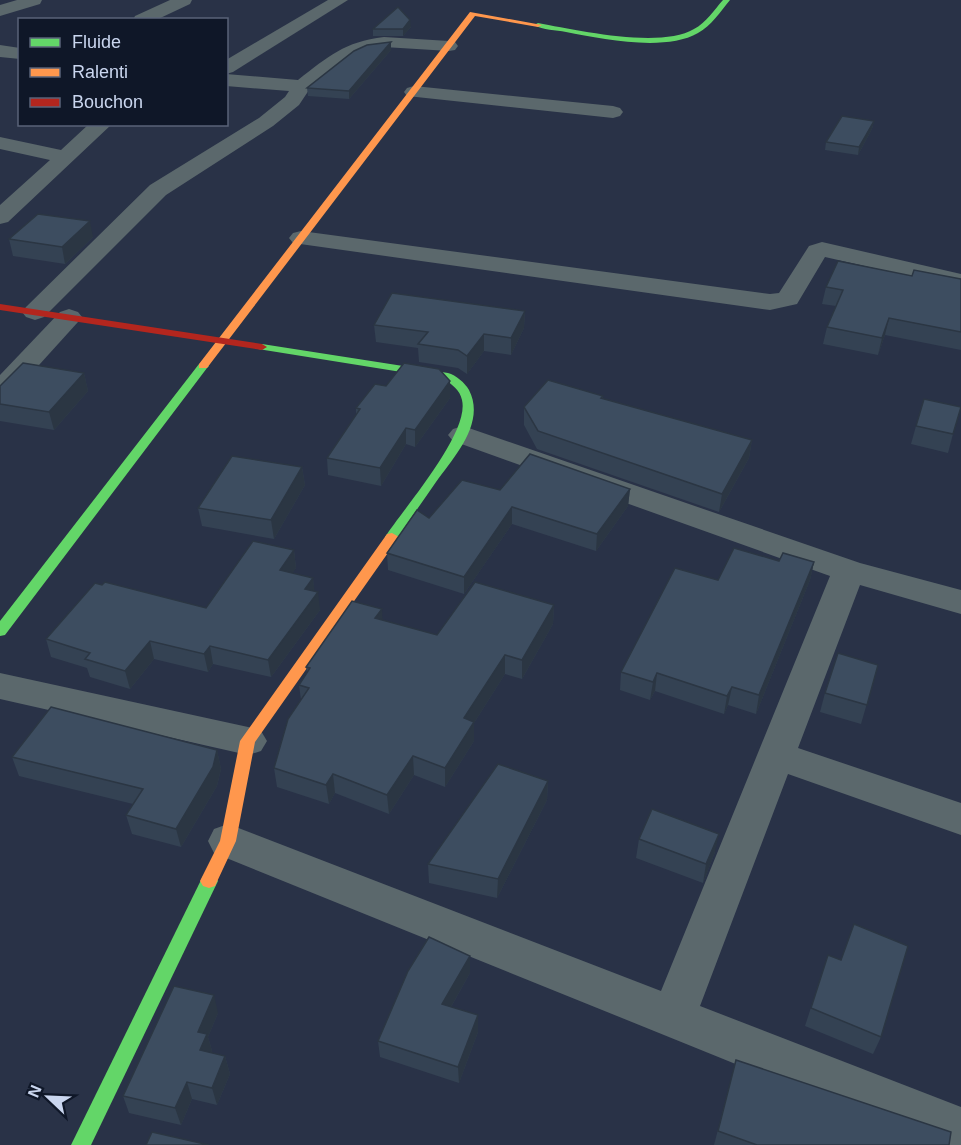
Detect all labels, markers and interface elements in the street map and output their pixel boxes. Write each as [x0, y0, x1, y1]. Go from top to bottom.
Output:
legend [18, 18, 228, 126]
text: Fluide [72, 32, 121, 52]
text: Ralenti [72, 62, 128, 82]
text: Bouchon [72, 92, 143, 112]
north arrow [18, 1067, 78, 1127]
text: N [25, 1083, 45, 1100]

